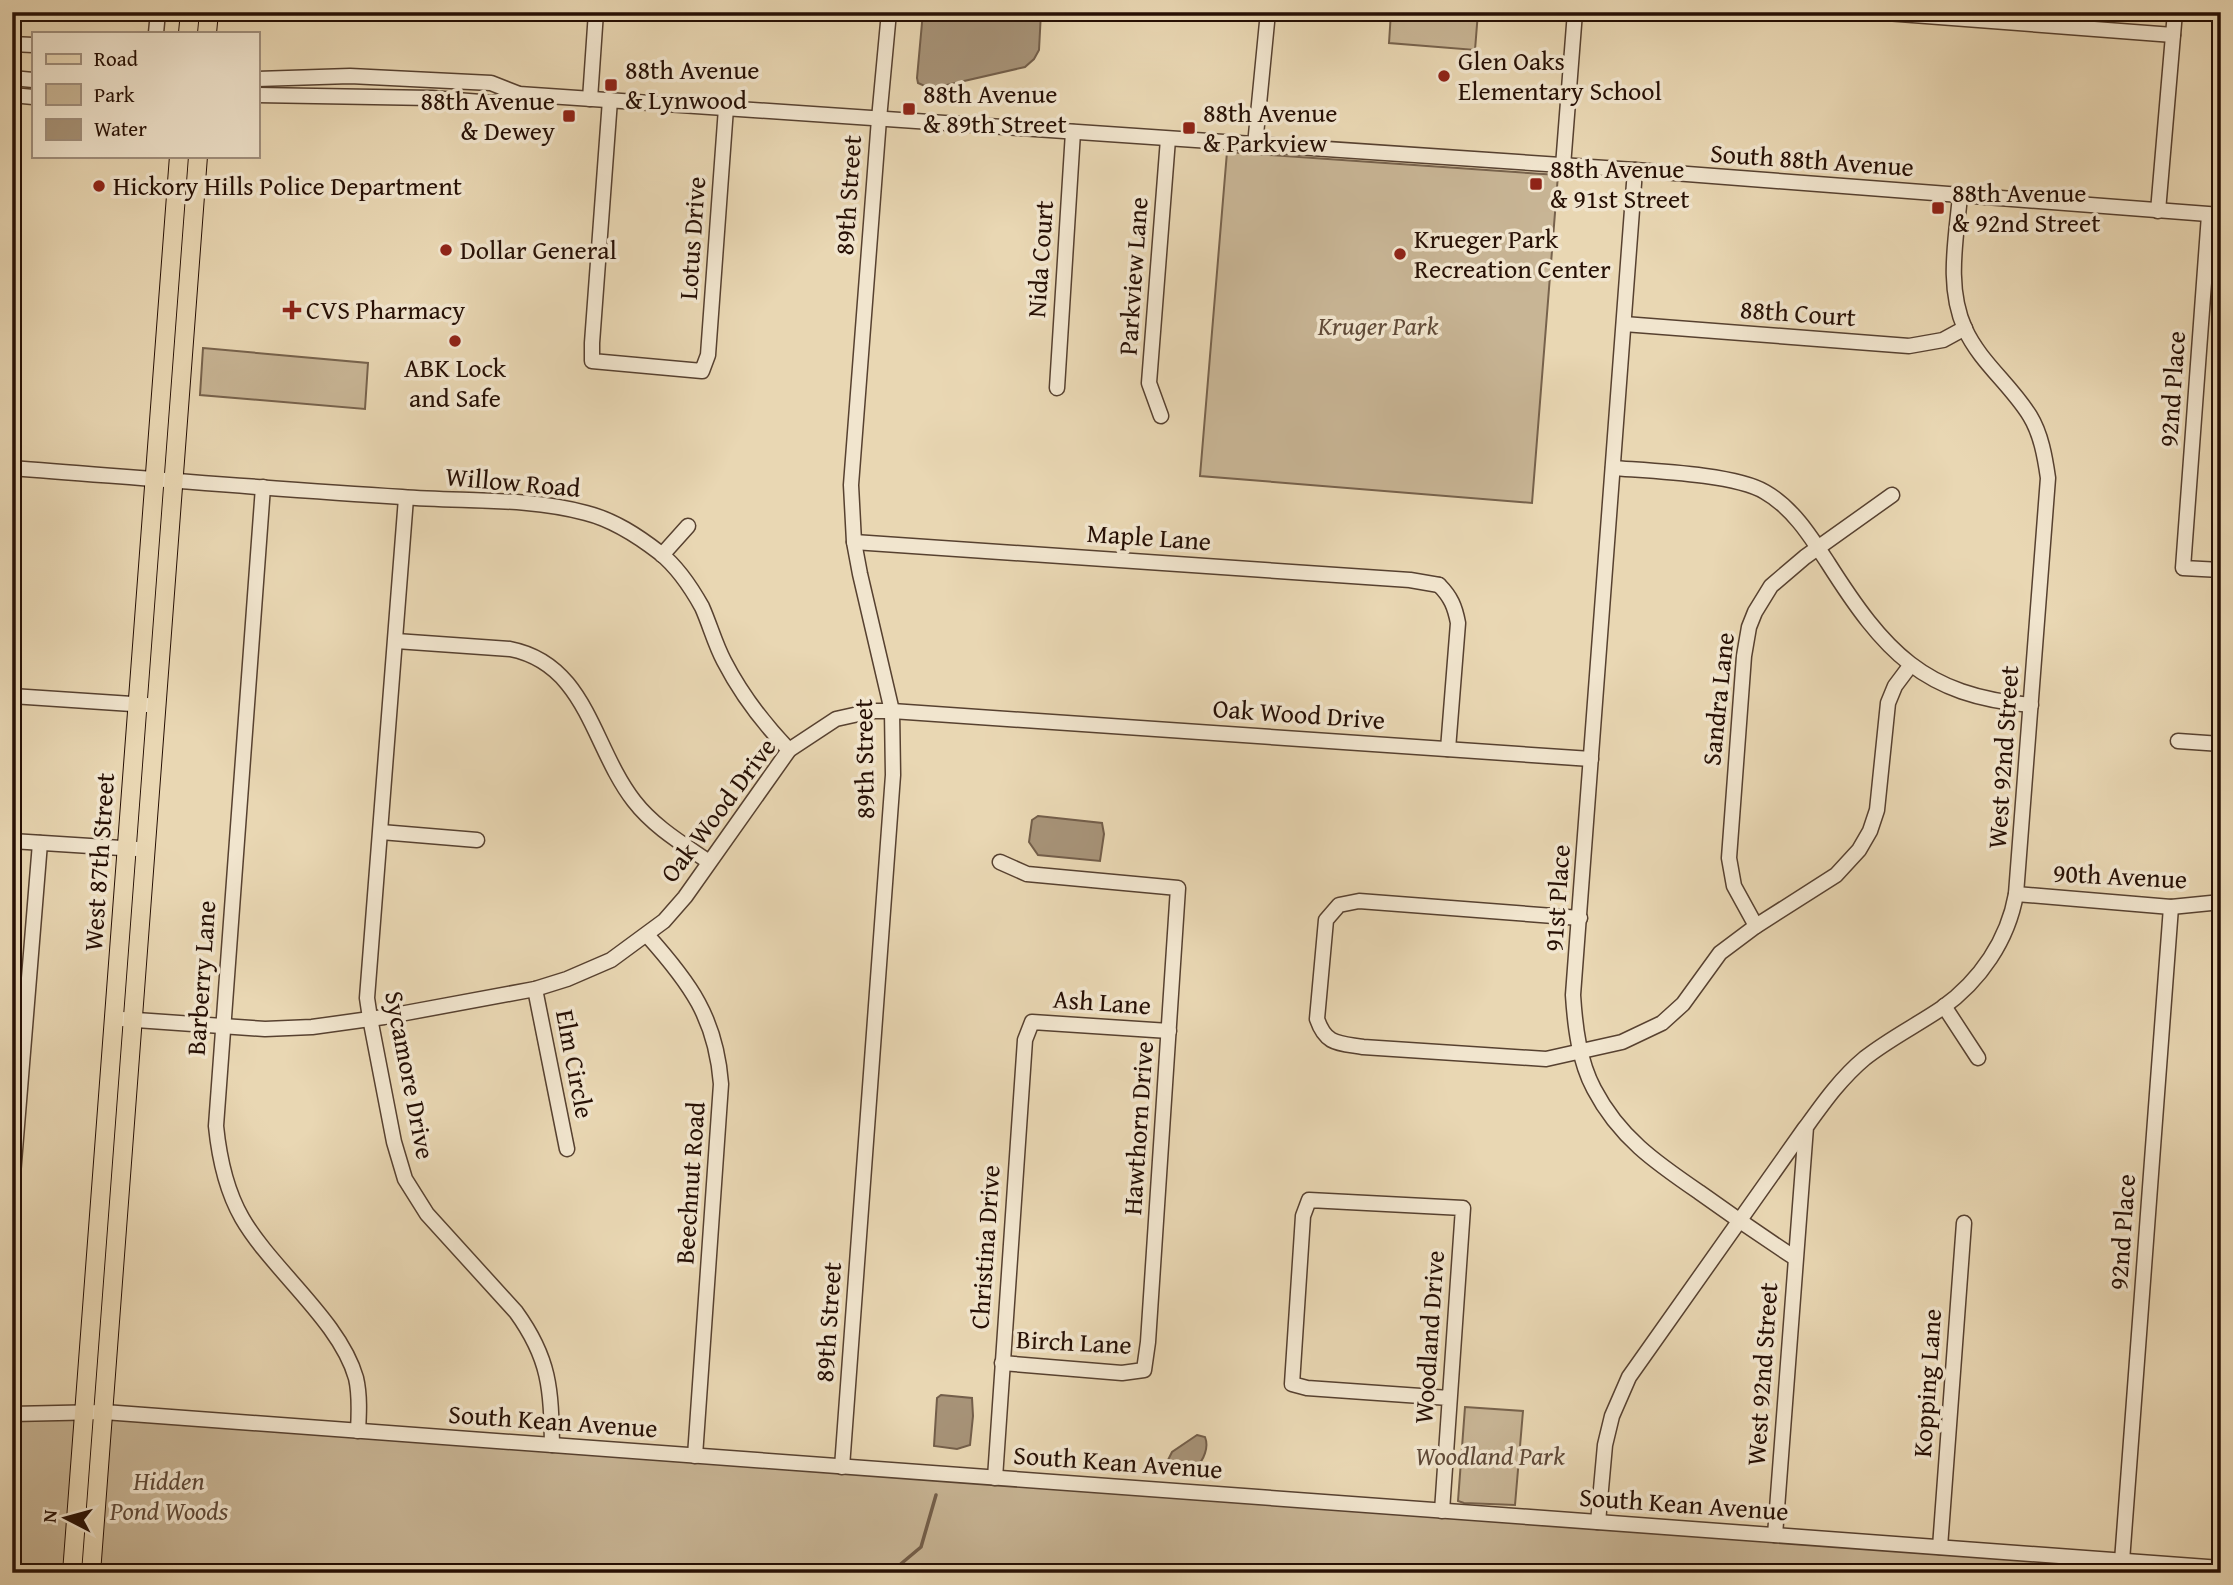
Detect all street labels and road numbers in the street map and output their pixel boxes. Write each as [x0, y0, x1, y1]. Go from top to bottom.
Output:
street label: South 88th Avenue [1709, 133, 1915, 186]
street label: 89th Street [824, 134, 871, 256]
street label: Lotus Drive [668, 175, 715, 301]
street label: Parkview Lane [1108, 196, 1157, 356]
street label: Nida Court [1016, 199, 1063, 319]
street label: 88th Court [1739, 289, 1857, 336]
street label: 92nd Place [2148, 329, 2195, 448]
street label: Willow Road [444, 456, 582, 507]
street label: Maple Lane [1086, 513, 1213, 560]
street label: Sandra Lane [1691, 630, 1744, 767]
street label: West 92nd Street [1977, 664, 2028, 850]
street label: Oak Wood Drive [1212, 688, 1386, 739]
street label: 89th Street [843, 699, 884, 820]
street label: Oak Wood Drive [650, 729, 785, 890]
street label: West 87th Street [73, 771, 124, 953]
street label: 91st Place [1533, 843, 1580, 953]
street label: 90th Avenue [2052, 853, 2188, 898]
street label: Barberry Lane [176, 899, 225, 1057]
street label: Ash Lane [1052, 979, 1152, 1024]
street label: Sycamore Drive [375, 987, 446, 1162]
street label: Elm Circle [546, 1006, 605, 1122]
street label: Hawthorn Drive [1112, 1040, 1163, 1216]
street label: Beechnut Road [664, 1100, 715, 1266]
street label: Christina Drive [959, 1164, 1010, 1330]
street label: 92nd Place [2098, 1172, 2145, 1291]
street label: Woodland Drive [1403, 1249, 1454, 1425]
street label: 89th Street [804, 1261, 851, 1383]
street label: West 92nd Street [1736, 1281, 1787, 1467]
street label: Kopping Lane [1902, 1307, 1951, 1459]
street label: Birch Lane [1015, 1319, 1133, 1364]
street label: South Kean Avenue [447, 1394, 659, 1447]
street label: South Kean Avenue [1012, 1435, 1224, 1488]
street label: South Kean Avenue [1578, 1477, 1790, 1530]

